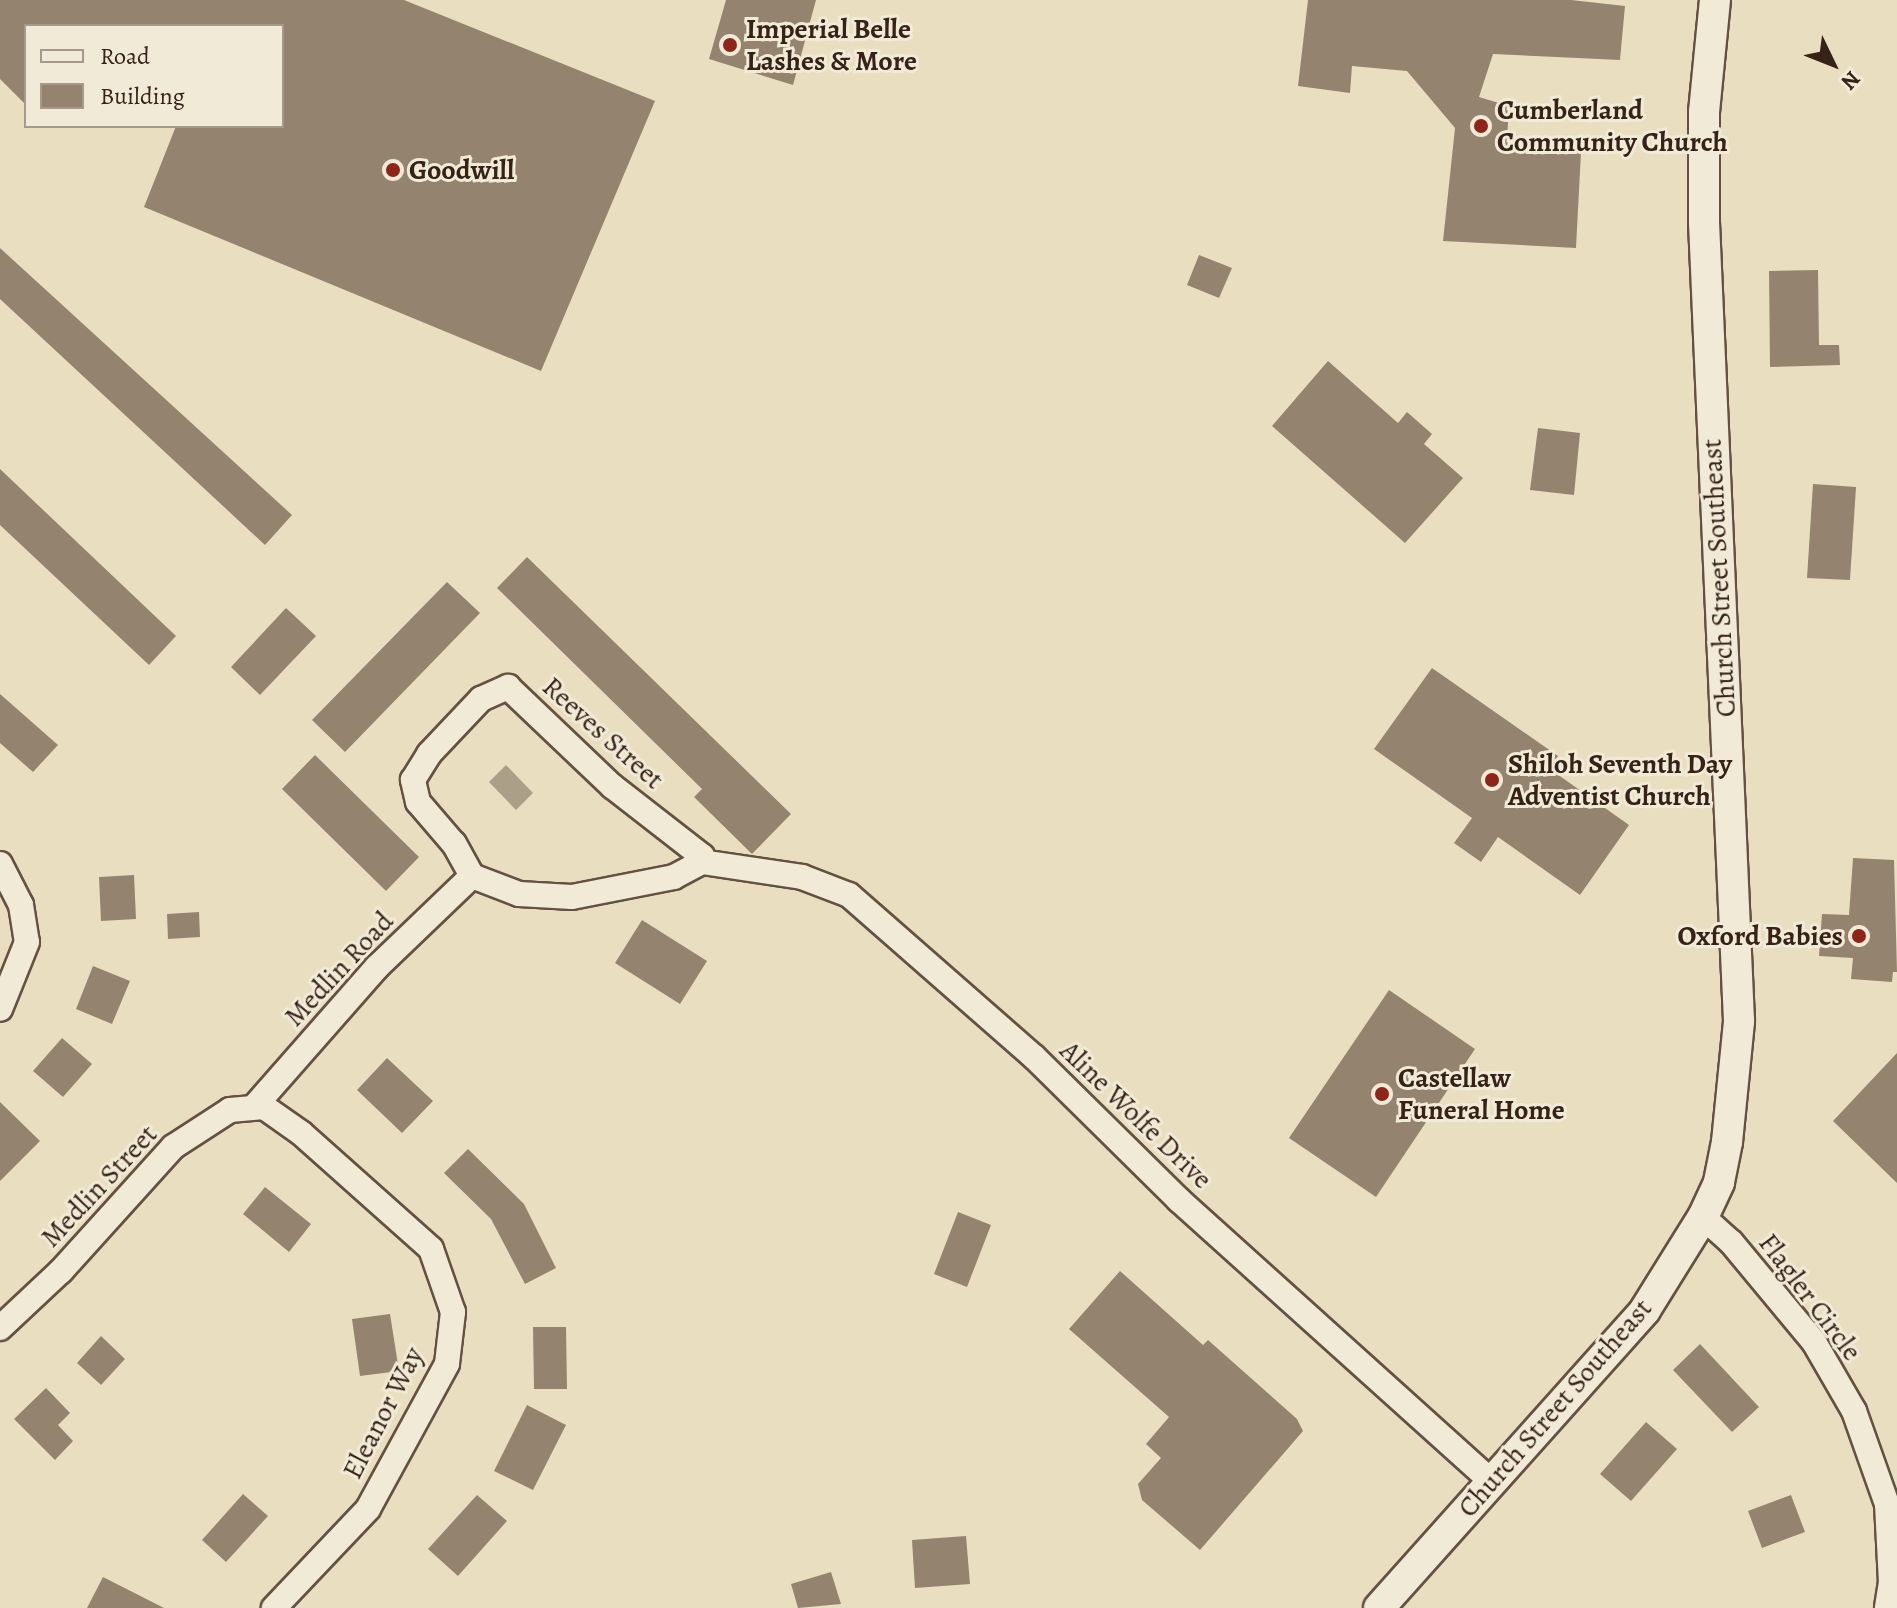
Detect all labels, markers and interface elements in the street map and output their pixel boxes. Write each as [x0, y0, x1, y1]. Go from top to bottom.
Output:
place label: Imperial Belle Lashes & More [746, 12, 917, 78]
legend [24, 24, 284, 128]
north arrow [1793, 24, 1873, 104]
marker: Imperial Belle Lashes & More [721, 36, 739, 54]
text: Road [100, 40, 150, 72]
text: N [1834, 64, 1867, 96]
text: Building [100, 80, 185, 112]
place label: Cumberland Community Church [1497, 93, 1728, 159]
marker: Cumberland Community Church [1472, 117, 1490, 135]
place label: Goodwill [409, 153, 514, 187]
marker: Goodwill [384, 161, 402, 179]
street label: Church Street Southeast [1695, 438, 1743, 718]
street label: Reeves Street [535, 670, 671, 796]
place label: Shiloh Seventh Day Adventist Church [1508, 747, 1732, 813]
marker: Shiloh Seventh Day Adventist Church [1483, 771, 1501, 789]
street label: Medlin Road [277, 905, 401, 1033]
place label: Oxford Babies [1677, 919, 1843, 953]
marker: Oxford Babies [1850, 927, 1868, 945]
street label: Aline Wolfe Drive [1053, 1034, 1219, 1196]
place label: Castellaw Funeral Home [1398, 1061, 1565, 1127]
marker: Castellaw Funeral Home [1373, 1085, 1391, 1103]
street label: Medlin Street [34, 1118, 164, 1254]
street label: Flagler Circle [1751, 1227, 1869, 1367]
street label: Church Street Southeast [1451, 1292, 1659, 1524]
street label: Eleanor Way [335, 1341, 431, 1485]

